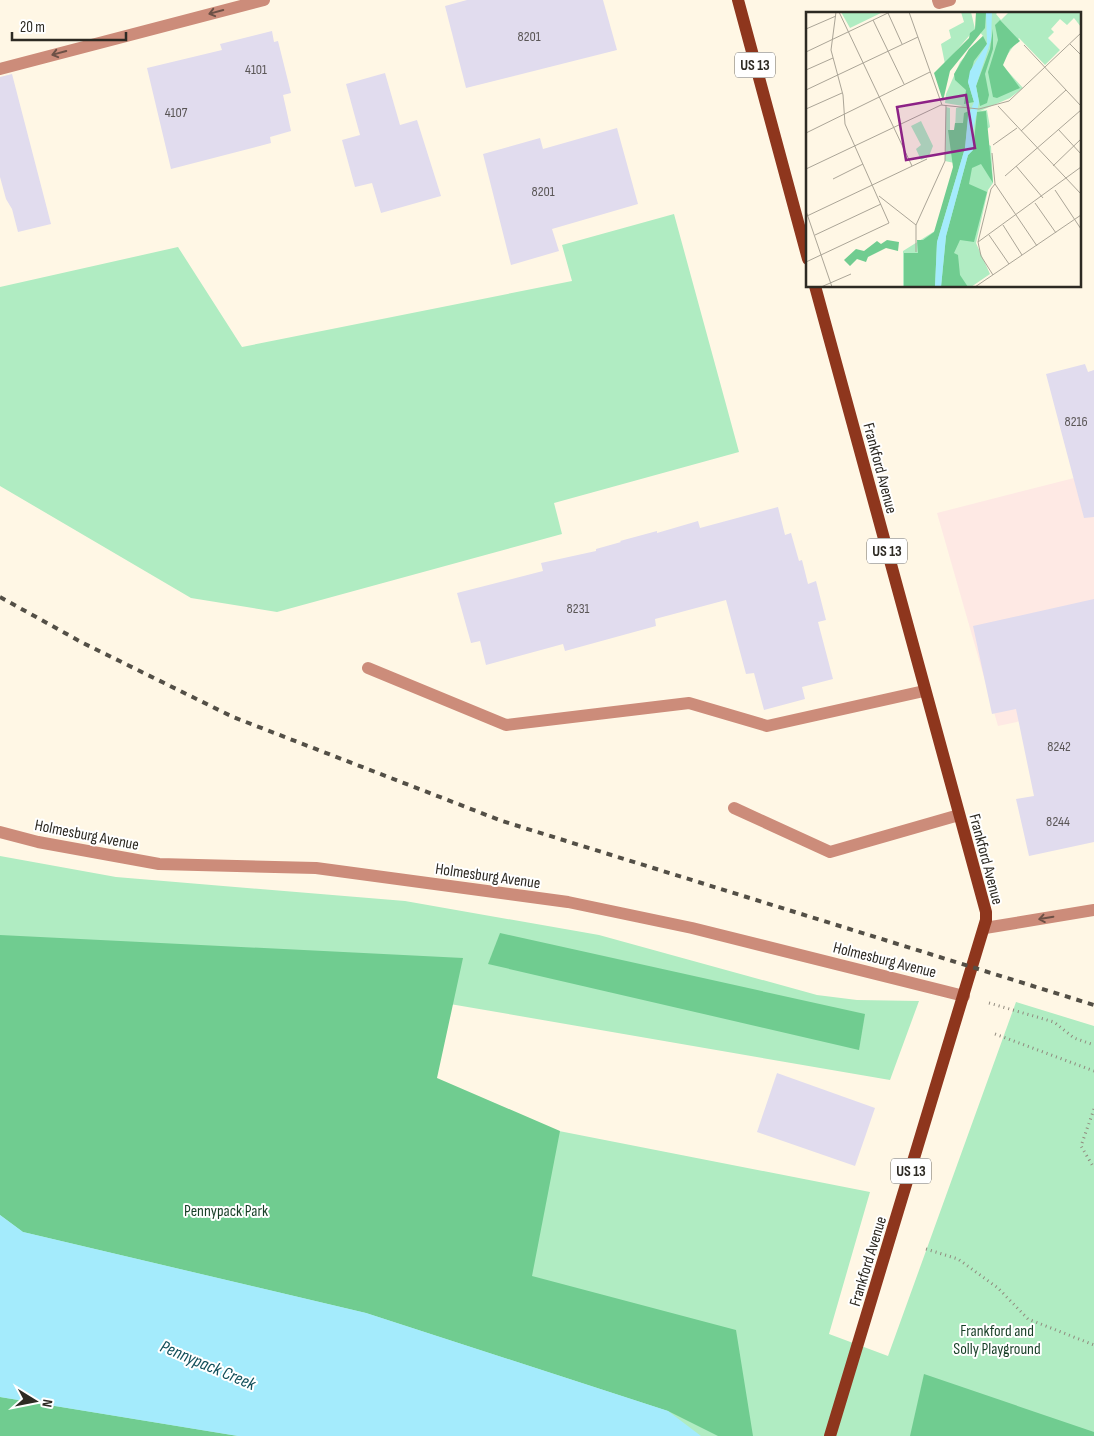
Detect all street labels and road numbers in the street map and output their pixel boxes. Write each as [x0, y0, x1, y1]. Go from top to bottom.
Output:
road number: US 13 [735, 52, 775, 78]
street label: Frankford Avenue [858, 421, 901, 516]
road number: US 13 [867, 538, 907, 564]
street label: Frankford Avenue [964, 812, 1007, 907]
street label: Holmesburg Avenue [33, 816, 140, 855]
street label: Holmesburg Avenue [434, 860, 541, 893]
street label: Holmesburg Avenue [831, 938, 938, 982]
road number: US 13 [891, 1158, 931, 1184]
street label: Frankford Avenue [846, 1214, 891, 1309]

